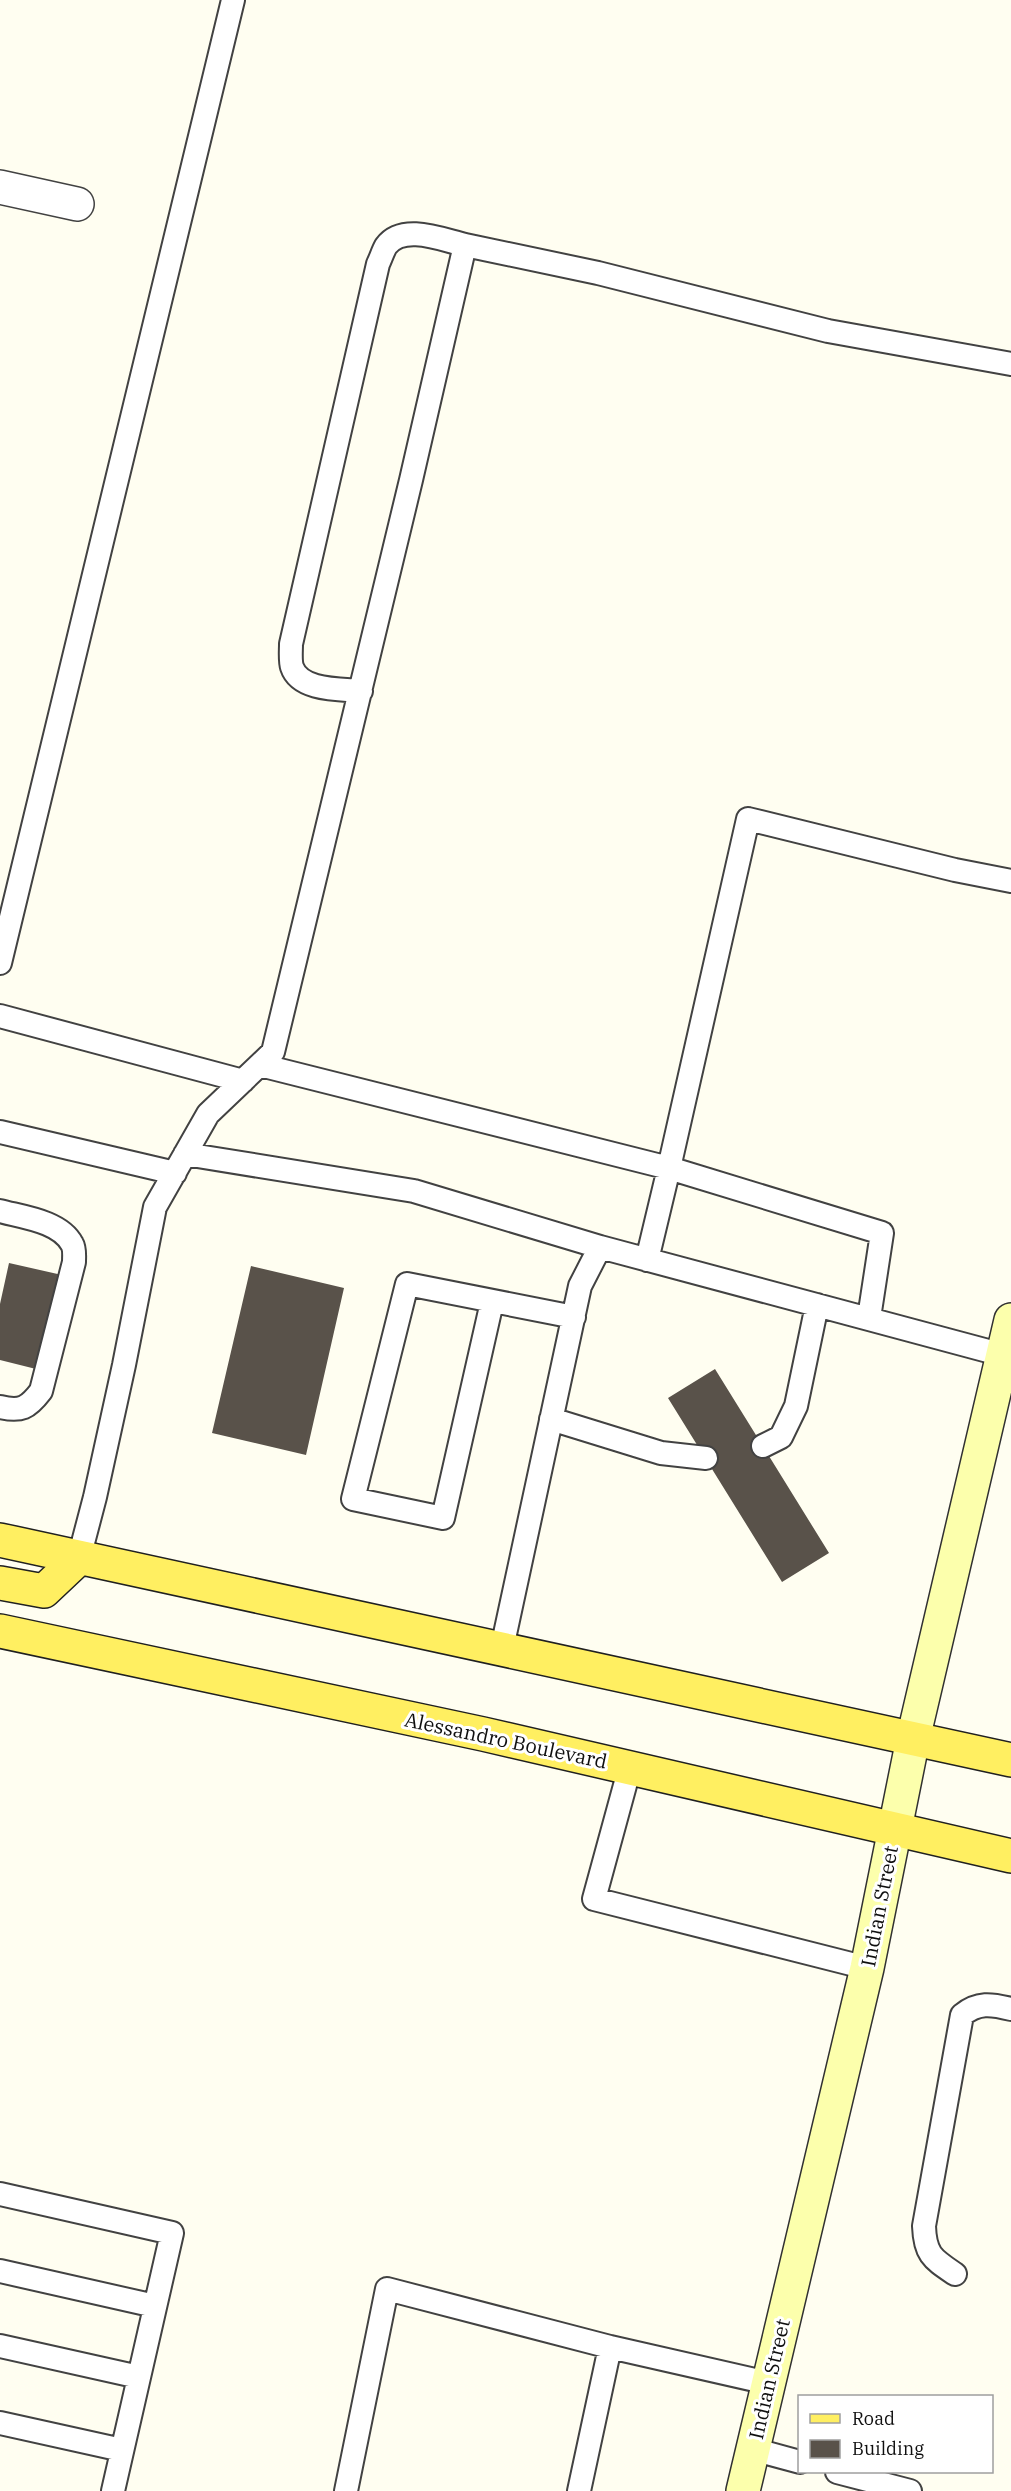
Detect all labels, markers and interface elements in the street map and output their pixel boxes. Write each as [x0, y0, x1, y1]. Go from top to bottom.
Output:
street label: Alessandro Boulevard [402, 1705, 610, 1775]
street label: Indian Street [854, 1843, 904, 1969]
street label: Indian Street [742, 2316, 796, 2442]
legend [798, 2395, 993, 2473]
text: Road [852, 2407, 895, 2430]
text: Building [852, 2437, 924, 2460]

